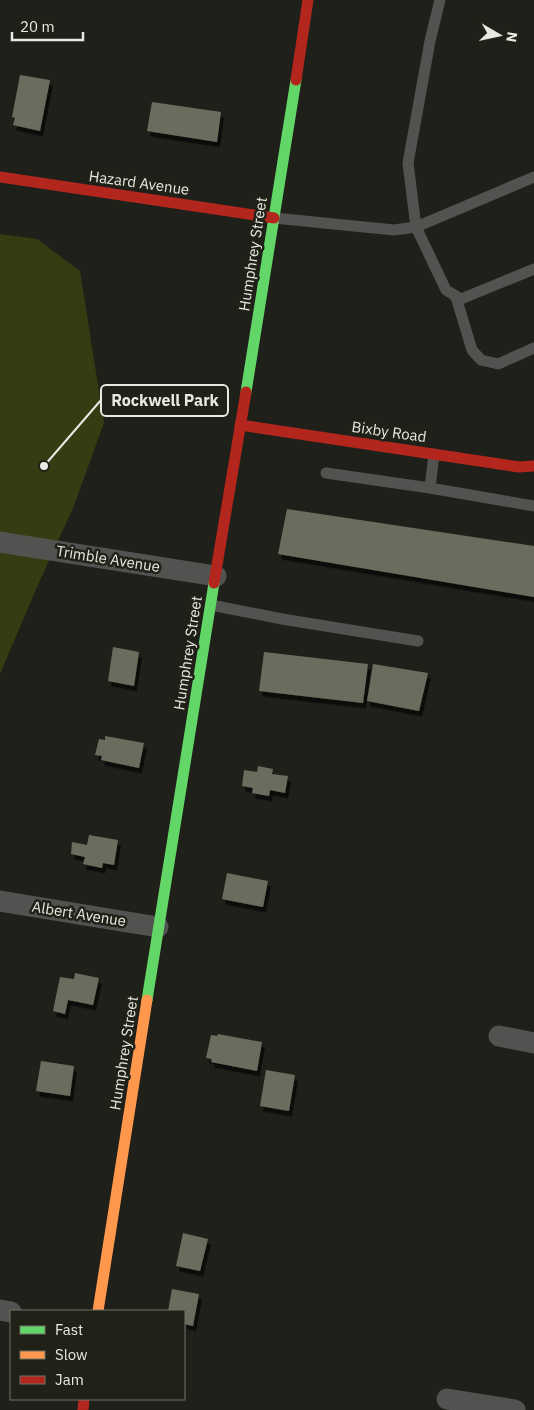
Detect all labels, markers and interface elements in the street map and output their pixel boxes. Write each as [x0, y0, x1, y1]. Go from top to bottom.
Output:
scale bar [12, 10, 84, 42]
north arrow [474, 10, 524, 60]
text: 20 m [20, 17, 55, 36]
text: N [502, 31, 522, 43]
street label: Hazard Avenue [88, 166, 191, 199]
street label: Humphrey Street [234, 196, 271, 312]
callout: Rockwell Park [101, 385, 228, 416]
text: Rockwell Park [111, 390, 220, 410]
street label: Bixby Road [350, 417, 428, 446]
street label: Trimble Avenue [55, 541, 161, 576]
street label: Humphrey Street [169, 595, 206, 711]
street label: Albert Avenue [31, 897, 128, 930]
street label: Humphrey Street [105, 995, 142, 1111]
legend [10, 1310, 185, 1400]
text: Fast [55, 1320, 83, 1339]
text: Slow [55, 1345, 88, 1364]
text: Jam [55, 1370, 84, 1389]

